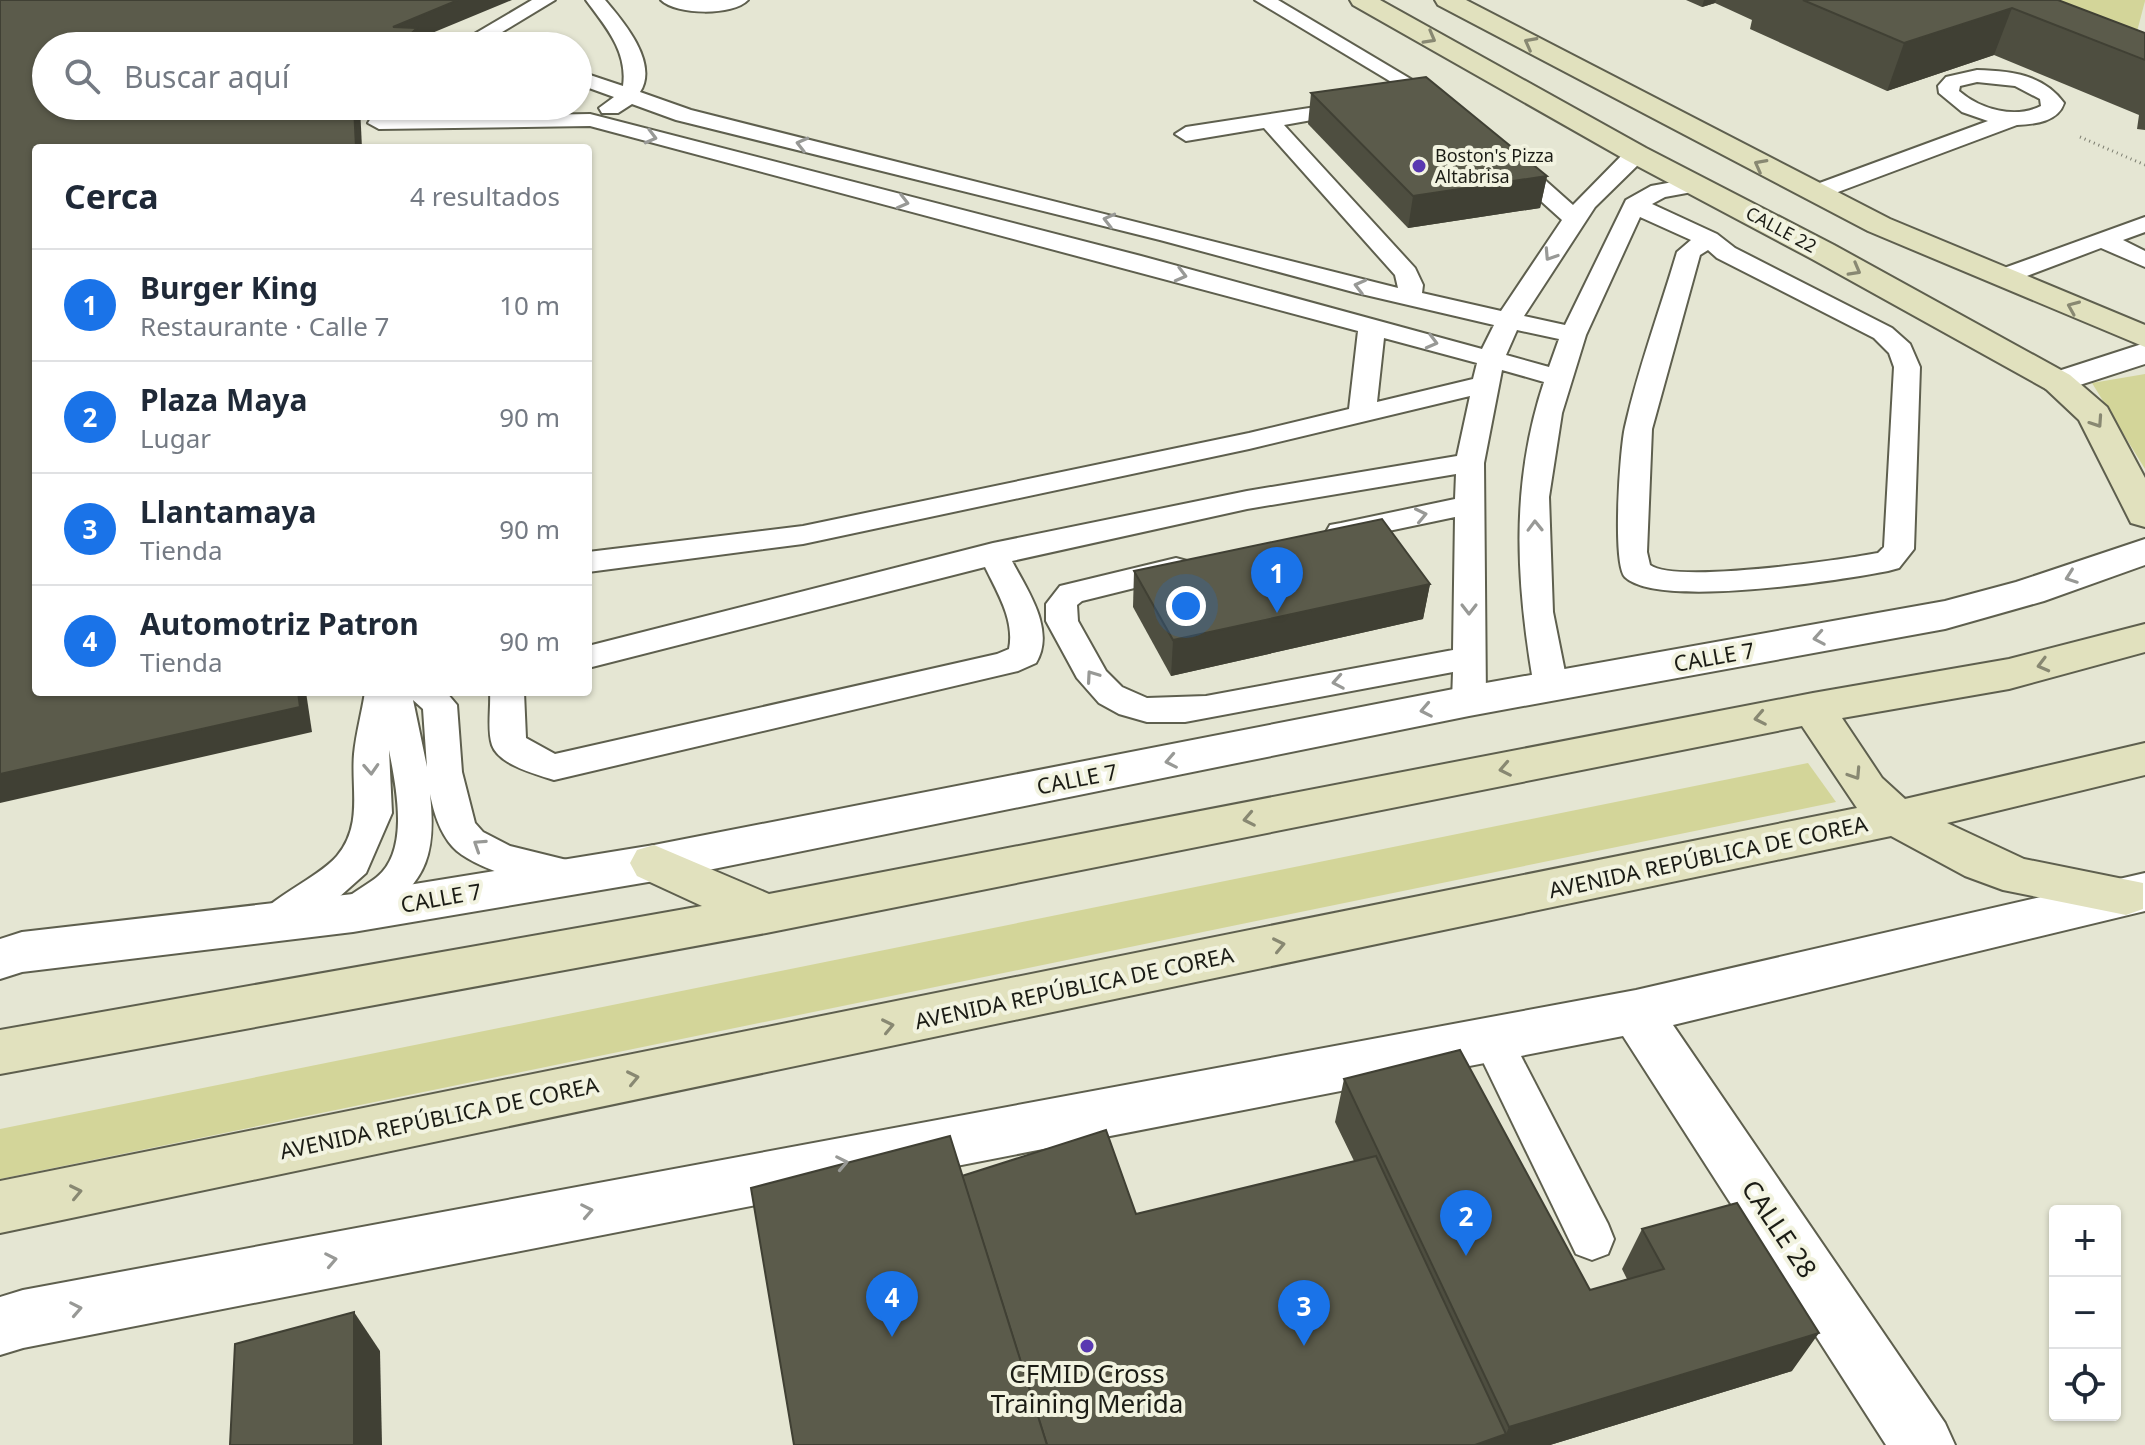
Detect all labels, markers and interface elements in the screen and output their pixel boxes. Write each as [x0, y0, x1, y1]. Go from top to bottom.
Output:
one-way arrow [1421, 28, 1436, 44]
search box [32, 32, 592, 120]
one-way arrow [1524, 38, 1538, 53]
icon: search [60, 54, 104, 98]
text: Buscar aquí [124, 56, 289, 97]
one-way arrow [643, 128, 657, 144]
one-way arrow [796, 136, 810, 153]
place label: Boston's Pizza Altabrisa [1435, 143, 1554, 188]
marker: Boston's Pizza Altabrisa [1410, 157, 1428, 175]
one-way arrow [1754, 159, 1768, 174]
text: Cerca [64, 173, 159, 219]
text: 4 resultados [410, 178, 560, 214]
one-way arrow [895, 193, 909, 210]
street label: CALLE 22 [1742, 200, 1821, 258]
one-way arrow [1102, 213, 1116, 230]
one-way arrow [1545, 246, 1560, 261]
one-way arrow [1847, 260, 1861, 275]
one-way arrow [1174, 265, 1188, 282]
text: Burger King [140, 267, 318, 308]
one-way arrow [1354, 279, 1368, 296]
text: 1 [83, 287, 97, 323]
text: 10 m [499, 287, 560, 323]
one-way arrow [2067, 300, 2081, 316]
text: Restaurante · Calle 7 [140, 308, 389, 344]
one-way arrow [1425, 332, 1439, 349]
text: Plaza Maya [140, 379, 307, 420]
text: 2 [83, 399, 97, 435]
text: 90 m [499, 399, 560, 435]
one-way arrow [2087, 413, 2102, 428]
text: Lugar [140, 420, 211, 456]
text: Llantamaya [140, 491, 317, 532]
one-way arrow [1414, 507, 1427, 524]
text: 3 [83, 511, 97, 547]
text: 90 m [499, 511, 560, 547]
one-way arrow [1526, 519, 1544, 532]
text: Tienda [140, 532, 222, 568]
pin: 1 [1251, 547, 1303, 613]
one-way arrow [2065, 567, 2079, 584]
your location [1166, 586, 1206, 626]
text: Automotriz Patron [140, 603, 419, 644]
one-way arrow [1460, 603, 1478, 616]
text: 4 [83, 623, 97, 659]
text: 90 m [499, 623, 560, 659]
one-way arrow [1812, 628, 1826, 645]
street label: CALLE 7 [1671, 634, 1757, 678]
text: Tienda [140, 644, 222, 680]
one-way arrow [2036, 656, 2050, 672]
one-way arrow [1087, 670, 1102, 685]
one-way arrow [1331, 673, 1344, 690]
one-way arrow [1420, 701, 1433, 718]
one-way arrow [1753, 709, 1766, 726]
one-way arrow [1164, 751, 1177, 768]
street label: CALLE 7 [1034, 756, 1120, 801]
one-way arrow [1498, 759, 1511, 776]
one-way arrow [363, 763, 380, 776]
one-way arrow [1846, 765, 1861, 779]
street label: AVENIDA REPÚBLICA DE COREA [1546, 807, 1871, 904]
one-way arrow [1243, 809, 1256, 826]
one-way arrow [473, 840, 487, 855]
street label: CALLE 7 [398, 875, 484, 919]
street label: AVENIDA REPÚBLICA DE COREA [912, 938, 1237, 1035]
one-way arrow [1273, 938, 1286, 955]
one-way arrow [881, 1018, 894, 1035]
street label: AVENIDA REPÚBLICA DE COREA [277, 1068, 602, 1165]
one-way arrow [626, 1070, 639, 1087]
one-way arrow [835, 1155, 849, 1172]
street label: CALLE 28 [1734, 1172, 1826, 1285]
one-way arrow [69, 1184, 83, 1201]
pin: 2 [1440, 1190, 1492, 1256]
one-way arrow [580, 1204, 594, 1221]
map controls [2049, 1205, 2121, 1421]
button: + [2049, 1205, 2121, 1277]
one-way arrow [324, 1252, 338, 1269]
pin: 4 [866, 1271, 918, 1337]
button: − [2049, 1277, 2121, 1349]
pin: 3 [1278, 1280, 1330, 1346]
one-way arrow [69, 1301, 83, 1318]
marker: CFMID Cross Training Merida [1078, 1337, 1096, 1355]
button: locate [2049, 1349, 2121, 1421]
place label: CFMID Cross Training Merida [991, 1355, 1183, 1421]

